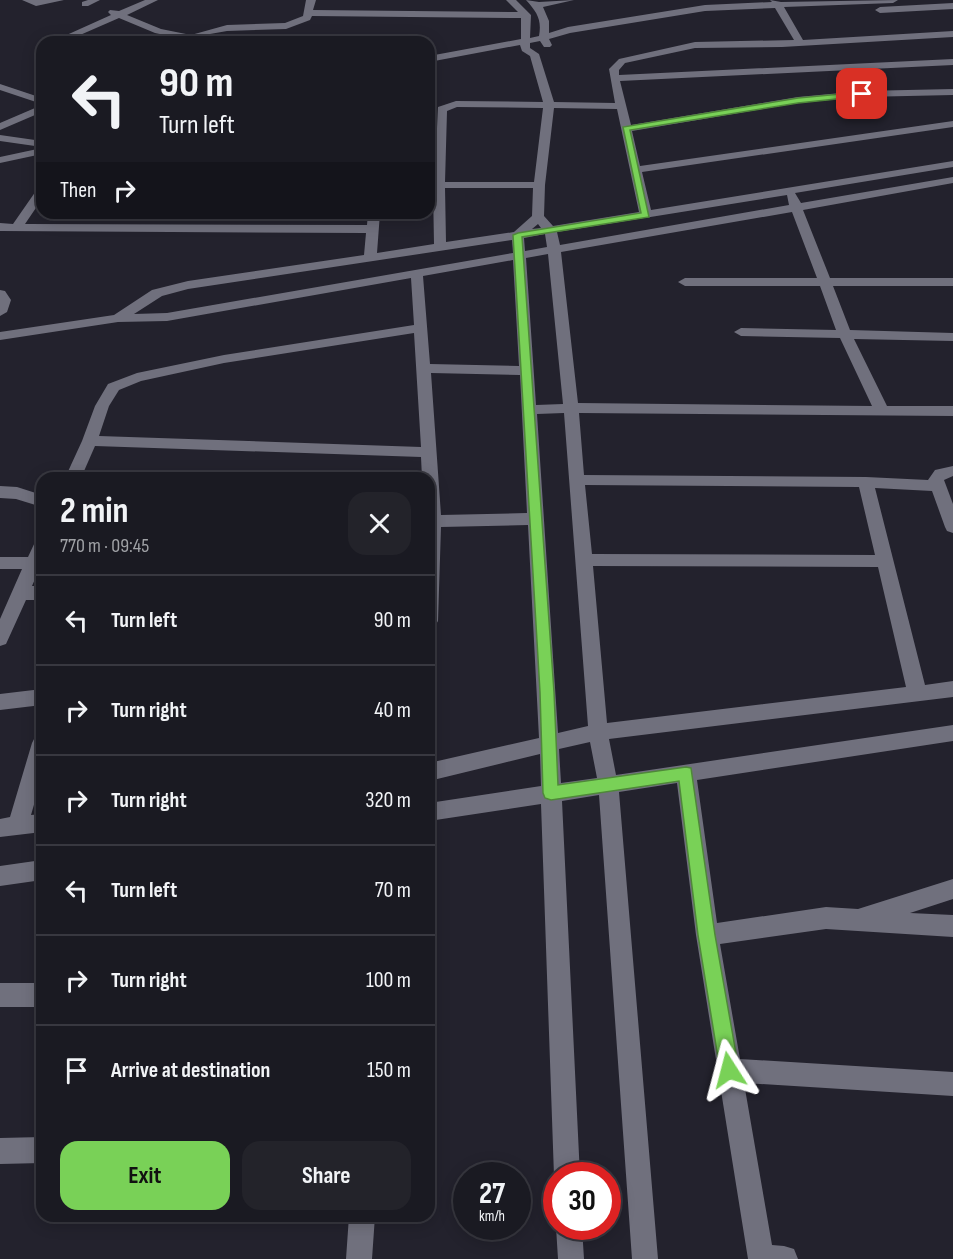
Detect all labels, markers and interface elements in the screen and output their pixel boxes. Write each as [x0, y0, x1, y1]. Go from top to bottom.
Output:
text: 90 m [159, 58, 233, 109]
icon: left [60, 60, 138, 138]
pin [836, 68, 887, 119]
icon: arrive [845, 77, 878, 110]
text: Turn left [159, 109, 235, 141]
icon: right [108, 174, 141, 207]
text: Then [60, 177, 96, 204]
text: 2 min [60, 490, 129, 533]
button: close [348, 492, 411, 555]
text: 770 m · 09:45 [60, 534, 149, 558]
icon: left [60, 604, 93, 637]
text: Turn left [111, 607, 177, 634]
text: 90 m [374, 607, 411, 634]
icon: right [60, 694, 93, 727]
text: Turn right [111, 697, 187, 724]
text: 40 m [374, 697, 411, 724]
icon: right [60, 784, 93, 817]
text: Turn right [111, 787, 187, 814]
text: 320 m [365, 787, 411, 814]
icon: left [60, 874, 93, 907]
text: Turn left [111, 877, 177, 904]
text: 70 m [375, 877, 411, 904]
icon: right [60, 964, 93, 997]
text: Turn right [111, 967, 187, 994]
text: 100 m [366, 967, 411, 994]
position arrow [697, 1038, 761, 1102]
icon: arrive [60, 1054, 93, 1087]
text: Arrive at destination [111, 1057, 270, 1084]
text: 150 m [367, 1057, 411, 1084]
button: Exit [60, 1141, 230, 1210]
button: Share [242, 1141, 411, 1210]
speed limit sign: 30 [543, 1162, 621, 1240]
text: 27 [479, 1176, 505, 1212]
text: km/h [479, 1207, 505, 1226]

